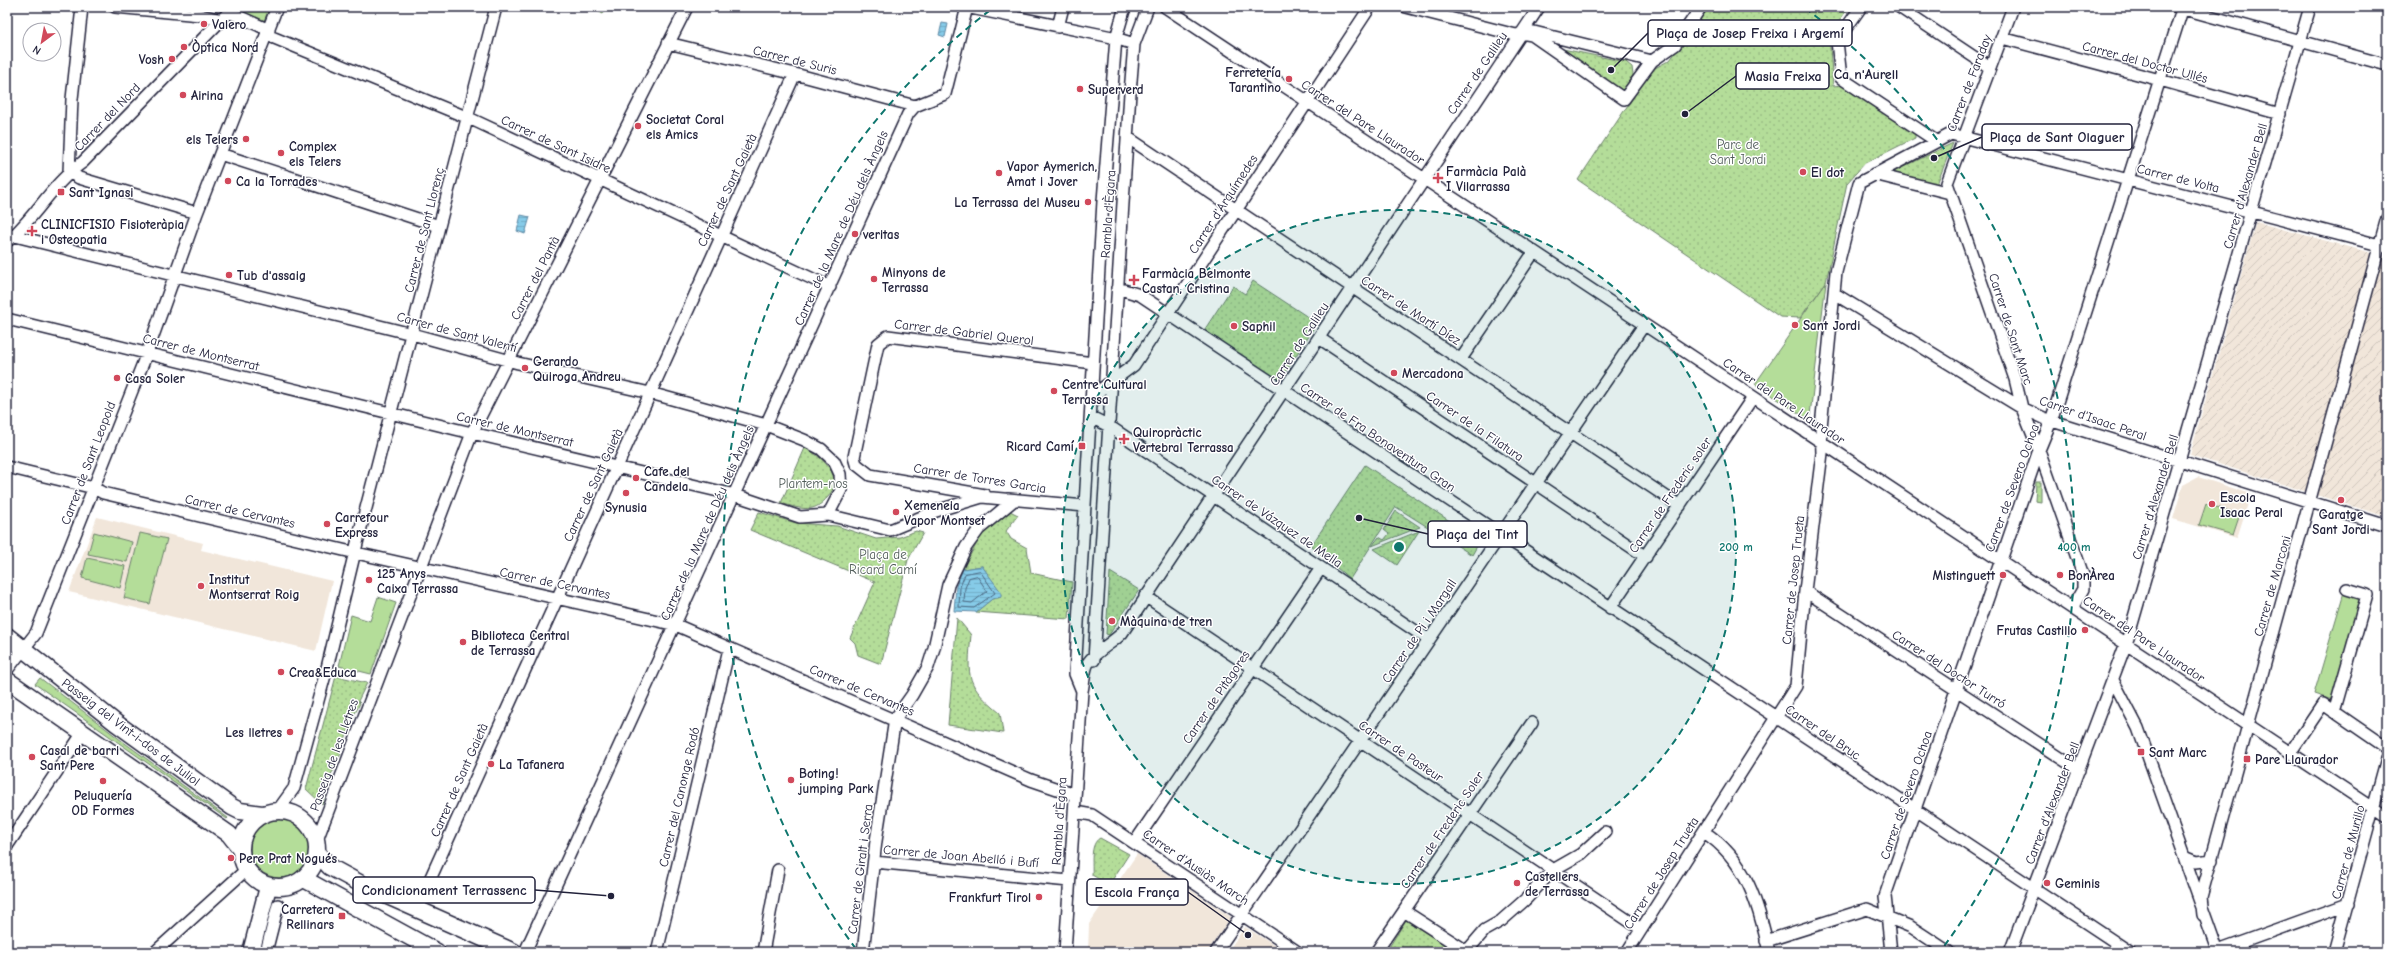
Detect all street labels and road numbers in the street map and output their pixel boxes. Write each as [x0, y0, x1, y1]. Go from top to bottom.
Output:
street label: Carrer de Galileu [1444, 29, 1510, 117]
street label: Carrer de Faraday [1944, 32, 1995, 134]
street label: Carrer del Doctor Ullés [2081, 38, 2209, 86]
street label: Carrer de Suris [752, 42, 838, 78]
street label: Carrer del Pare Llaurador [1299, 77, 1428, 168]
street label: Carrer del Nord [71, 80, 143, 154]
street label: Carrer de Sant Isidre [499, 112, 614, 176]
street label: Carrer d'Alexander Bell [2220, 121, 2270, 251]
street label: Carrer de la Mare de Déu dels Àngels [790, 128, 891, 328]
street label: Carrer de Sant Gaietà [694, 131, 760, 249]
street label: Carrer d'Arquímedes [1185, 152, 1261, 256]
street label: Carrer de Volta [2135, 161, 2221, 195]
street label: Carrer de Sant Llorenç [401, 166, 447, 294]
street label: Rambla d'Ègara [1096, 169, 1119, 259]
street label: Carrer del Pantà [507, 234, 563, 322]
street label: Carrer de Sant Marc [1986, 271, 2036, 387]
street label: Carrer de Martí Díez [1358, 272, 1464, 348]
street label: Carrer de Galileu [1266, 300, 1332, 388]
street label: Carrer de Sant Valentí [395, 309, 520, 356]
street label: Carrer de Gabriel Querol [893, 316, 1035, 348]
street label: Carrer de Montserrat [141, 330, 262, 374]
street label: Carrer del Pare Llaurador [1720, 355, 1849, 448]
street label: Carrer de Fra Bonaventura Gran [1297, 379, 1459, 495]
street label: Carrer de la Filatura [1423, 388, 1527, 464]
street label: Carrer d'Isaac Peral [2037, 393, 2149, 443]
street label: Carrer de Sant Leopold [58, 399, 118, 527]
street label: Carrer de Montserrat [455, 408, 576, 450]
street label: Carrer de Severo Ochoa [1982, 422, 2042, 554]
street label: Carrer de la Mare de Déu dels Àngels [656, 423, 757, 623]
street label: Carrer de Sant Gaietà [560, 426, 626, 544]
street label: Carrer d'Alexander Bell [2129, 433, 2181, 561]
street label: Carrer de Frederic soler [1626, 434, 1715, 556]
street label: Carrer de Torres Garcia [913, 460, 1047, 496]
street label: Carrer de Vázquez de Mella [1209, 472, 1345, 570]
street label: Carrer de Cervantes [183, 491, 297, 531]
street label: Carrer de Josep Trueta [1779, 515, 1807, 645]
street label: Carrer de Marconi [2250, 534, 2294, 638]
street label: Carrer de Cervantes [498, 564, 612, 602]
street label: Carrer de Pi i Margall [1379, 576, 1459, 686]
street label: Carrer del Pare Llaurador [2080, 593, 2209, 686]
street label: Carrer del Doctor Turró [1889, 627, 2009, 711]
street label: Carrer de Pitàgores [1179, 647, 1253, 747]
street label: Carrer de Cervantes [807, 661, 917, 719]
street label: Passeig del Vint-i-dos de Juliol [59, 675, 203, 789]
street label: Passeig de les Lletres [307, 697, 361, 813]
street label: Carrer del Bruc [1783, 701, 1863, 763]
street label: Carrer de Pasteur [1356, 717, 1447, 785]
street label: Carrer de Sant Gaietà [427, 721, 491, 839]
street label: Carrer del Canonge Rodó [656, 725, 702, 869]
street label: Carrer de Severo Ochoa [1877, 729, 1935, 861]
street label: Carrer d'Alexander Bell [2022, 740, 2082, 866]
street label: Carrer de Frederic Soler [1397, 768, 1487, 891]
street label: Rambla d'Ègara [1047, 776, 1070, 866]
street label: Carrer de Giralt i Serra [845, 803, 875, 935]
street label: Carrer de Murillo [2328, 803, 2368, 901]
street label: Carrer de Josep Trueta [1620, 814, 1702, 932]
street label: Carrer d'Ausiàs March [1140, 826, 1252, 908]
street label: Carrer de Joan Abelló i Bufí [883, 842, 1040, 870]

